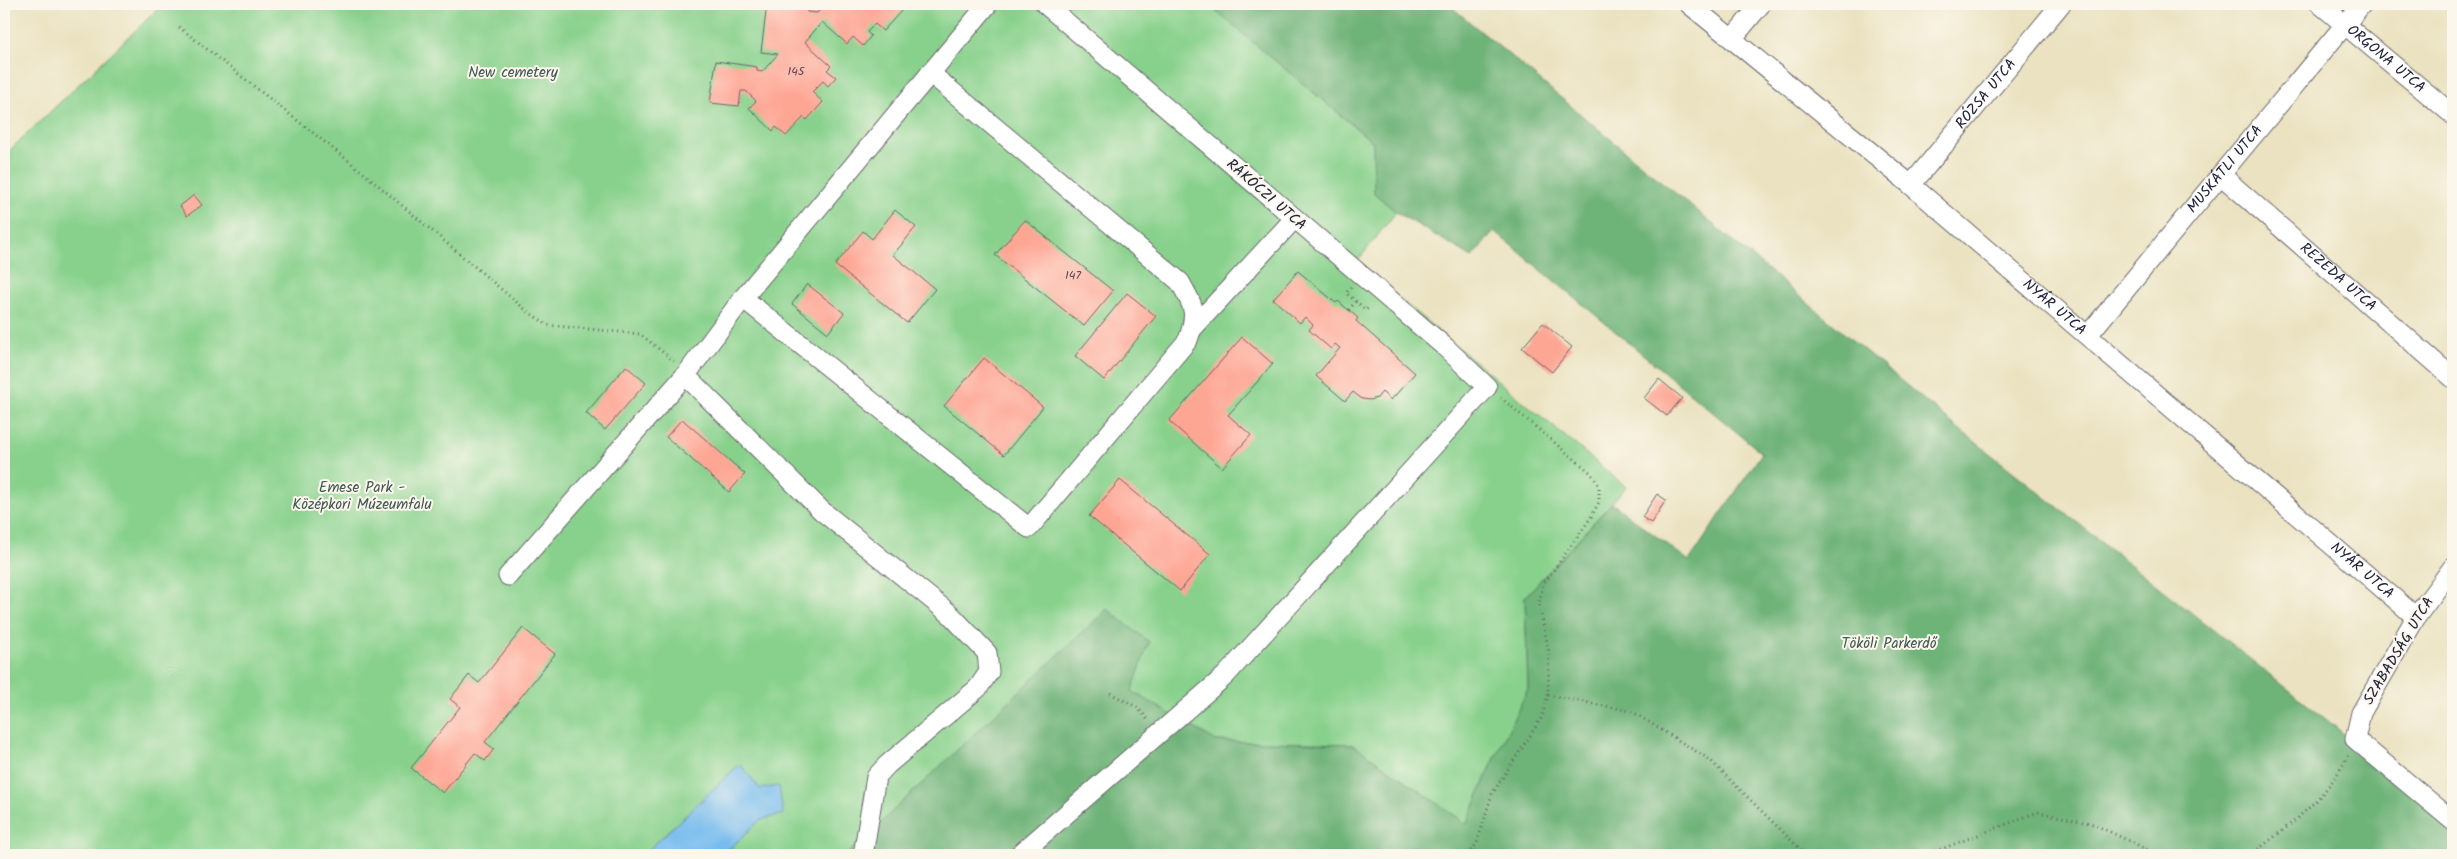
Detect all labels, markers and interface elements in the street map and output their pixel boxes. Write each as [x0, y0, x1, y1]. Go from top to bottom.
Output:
street label: ORGONA UTCA [2341, 19, 2431, 99]
street label: RÓZSA UTCA [1950, 54, 2023, 135]
park label: New cemetery [468, 61, 559, 85]
house number: 145 [788, 62, 806, 81]
street label: MUSKÁTLI UTCA [2181, 120, 2269, 219]
street label: RÁKÓCZI UTCA [1220, 153, 1312, 237]
street label: REZEDA UTCA [2294, 237, 2382, 318]
house number: 147 [1065, 266, 1081, 285]
street label: NYÁR UTCA [2017, 273, 2092, 342]
park label: Emese Park - Középkori Múzeumfalu [292, 476, 432, 517]
street label: NYÁR UTCA [2325, 536, 2399, 605]
street label: SZABADSÁG UTCA [2357, 592, 2441, 710]
park label: Tököli Parkerdő [1841, 632, 1938, 656]

